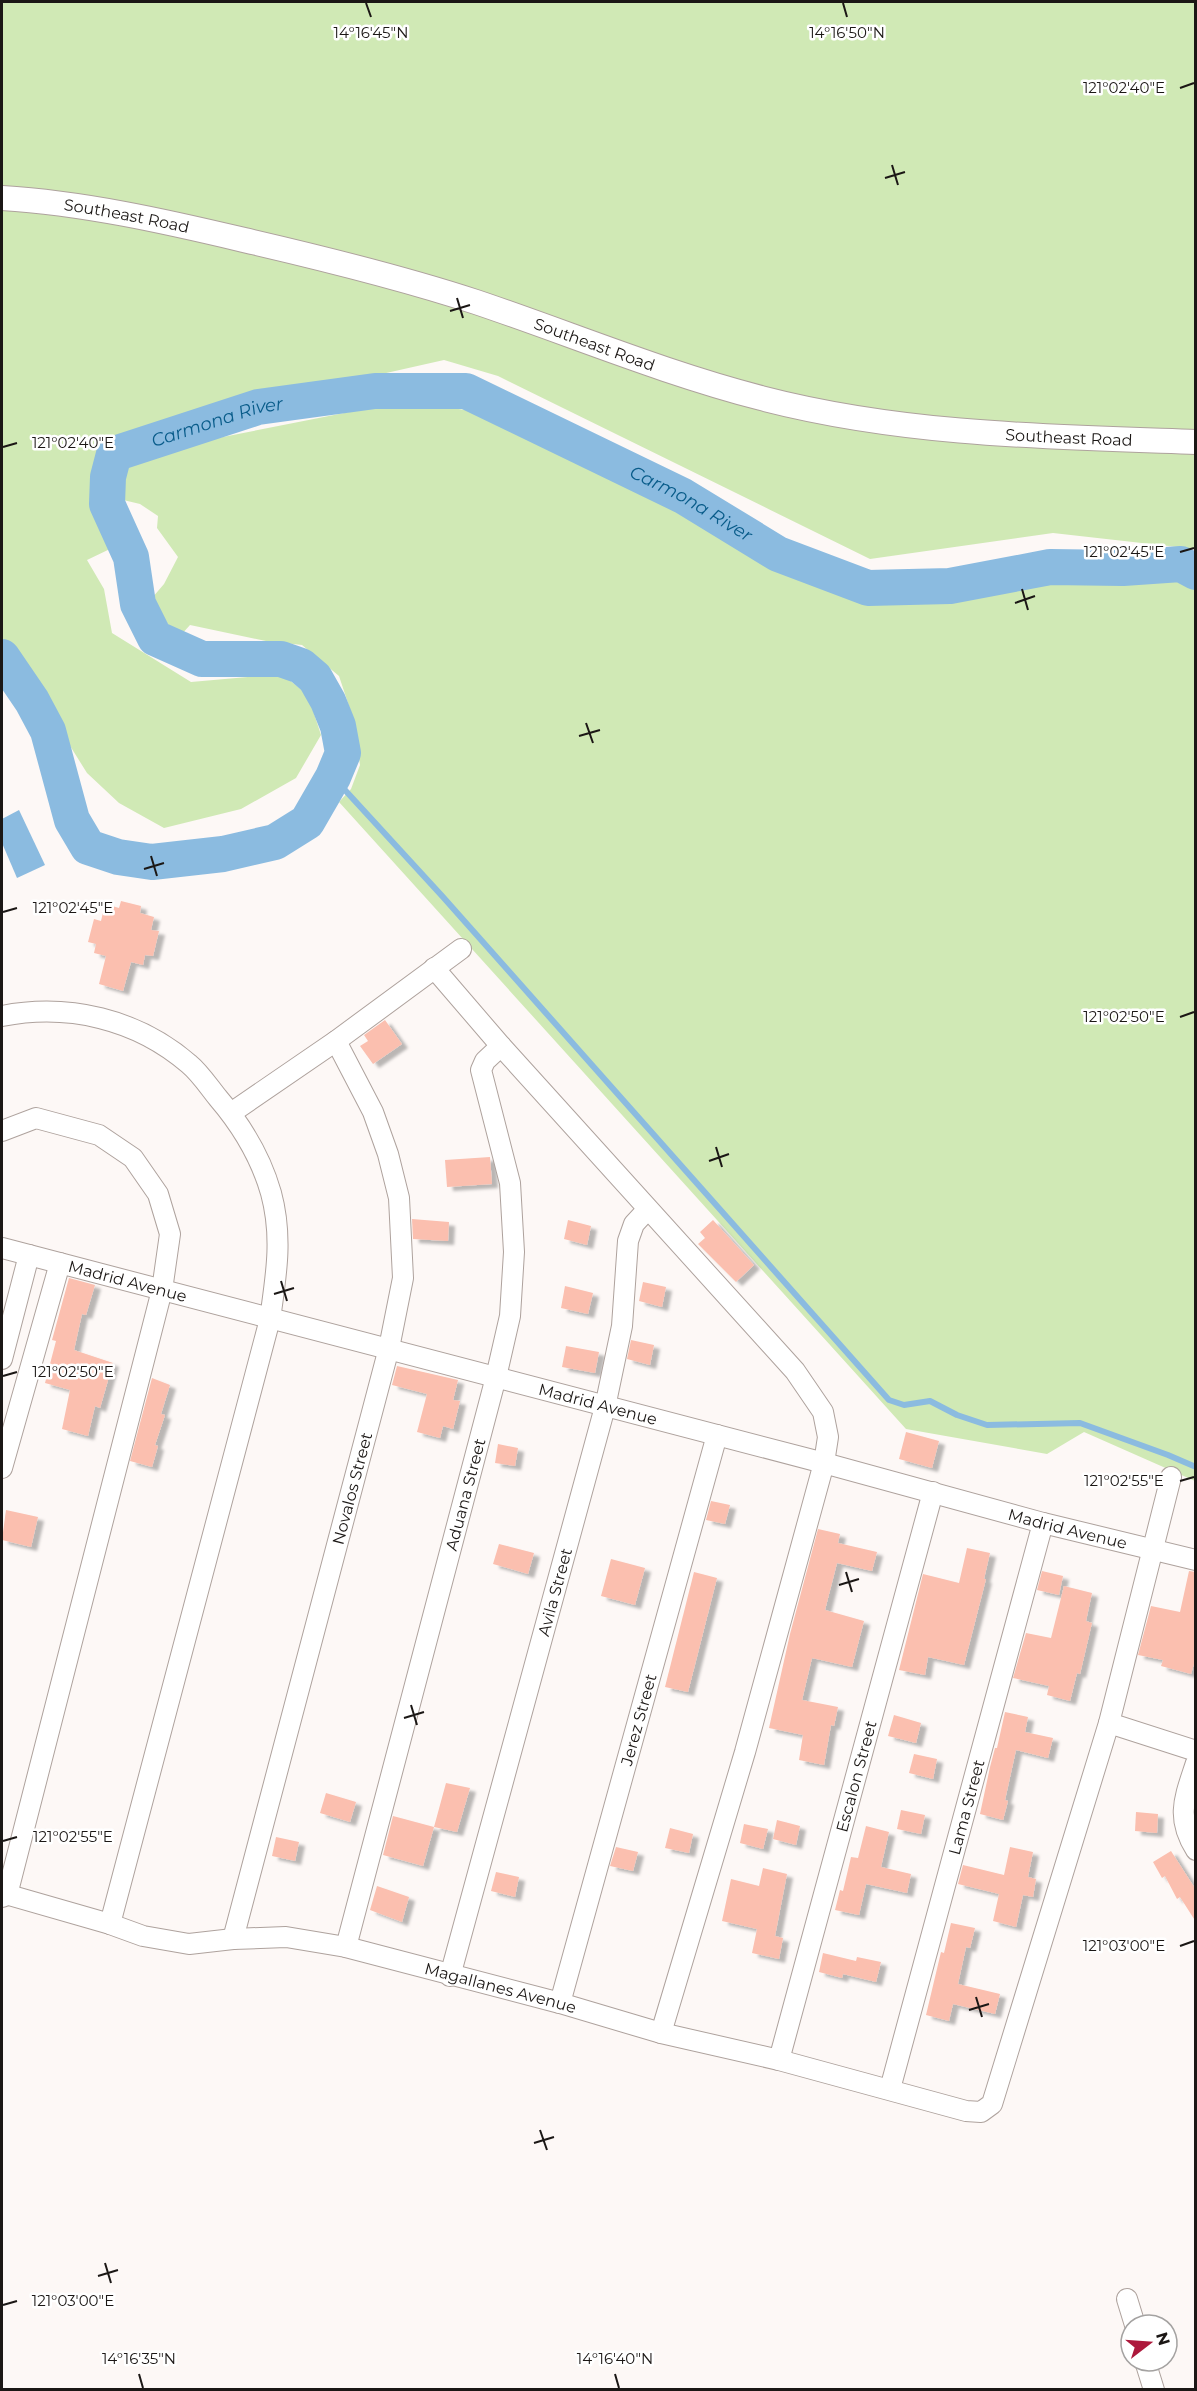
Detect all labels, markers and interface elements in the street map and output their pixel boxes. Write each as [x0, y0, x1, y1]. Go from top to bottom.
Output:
text: 14°16'45"N [334, 23, 408, 42]
text: 14°16'50"N [809, 23, 885, 42]
text: 121°02'40"E [1083, 78, 1165, 97]
street label: Southeast Road [63, 195, 191, 237]
street label: Southeast Road [531, 314, 657, 375]
water label: Carmona River [148, 393, 285, 452]
street label: Southeast Road [1005, 425, 1133, 450]
text: 121°02'40"E [32, 433, 114, 452]
water label: Carmona River [626, 461, 757, 547]
text: 121°02'45"E [1084, 542, 1164, 561]
text: 121°02'45"E [33, 898, 113, 917]
text: 121°02'50"E [1083, 1007, 1165, 1026]
street label: Madrid Avenue [66, 1257, 189, 1306]
text: 121°02'50"E [32, 1362, 114, 1381]
street label: Madrid Avenue [537, 1380, 659, 1429]
street label: Novalos Street [329, 1430, 376, 1547]
street label: Aduana Street [442, 1436, 490, 1553]
text: 121°02'55"E [1084, 1471, 1164, 1490]
street label: Madrid Avenue [1006, 1505, 1129, 1553]
street label: Avila Street [534, 1546, 576, 1638]
street label: Jerez Street [617, 1671, 661, 1769]
street label: Escalon Street [832, 1718, 881, 1834]
street label: Lama Street [945, 1757, 989, 1857]
text: 121°02'55"E [33, 1827, 113, 1846]
text: 121°03'00"E [1083, 1936, 1165, 1955]
street label: Magallanes Avenue [422, 1959, 578, 2017]
text: 121°03'00"E [32, 2291, 114, 2310]
north arrow [1119, 2313, 1179, 2373]
text: N [1152, 2330, 1174, 2348]
text: 14°16'35"N [102, 2349, 176, 2368]
text: 14°16'40"N [577, 2349, 653, 2368]

